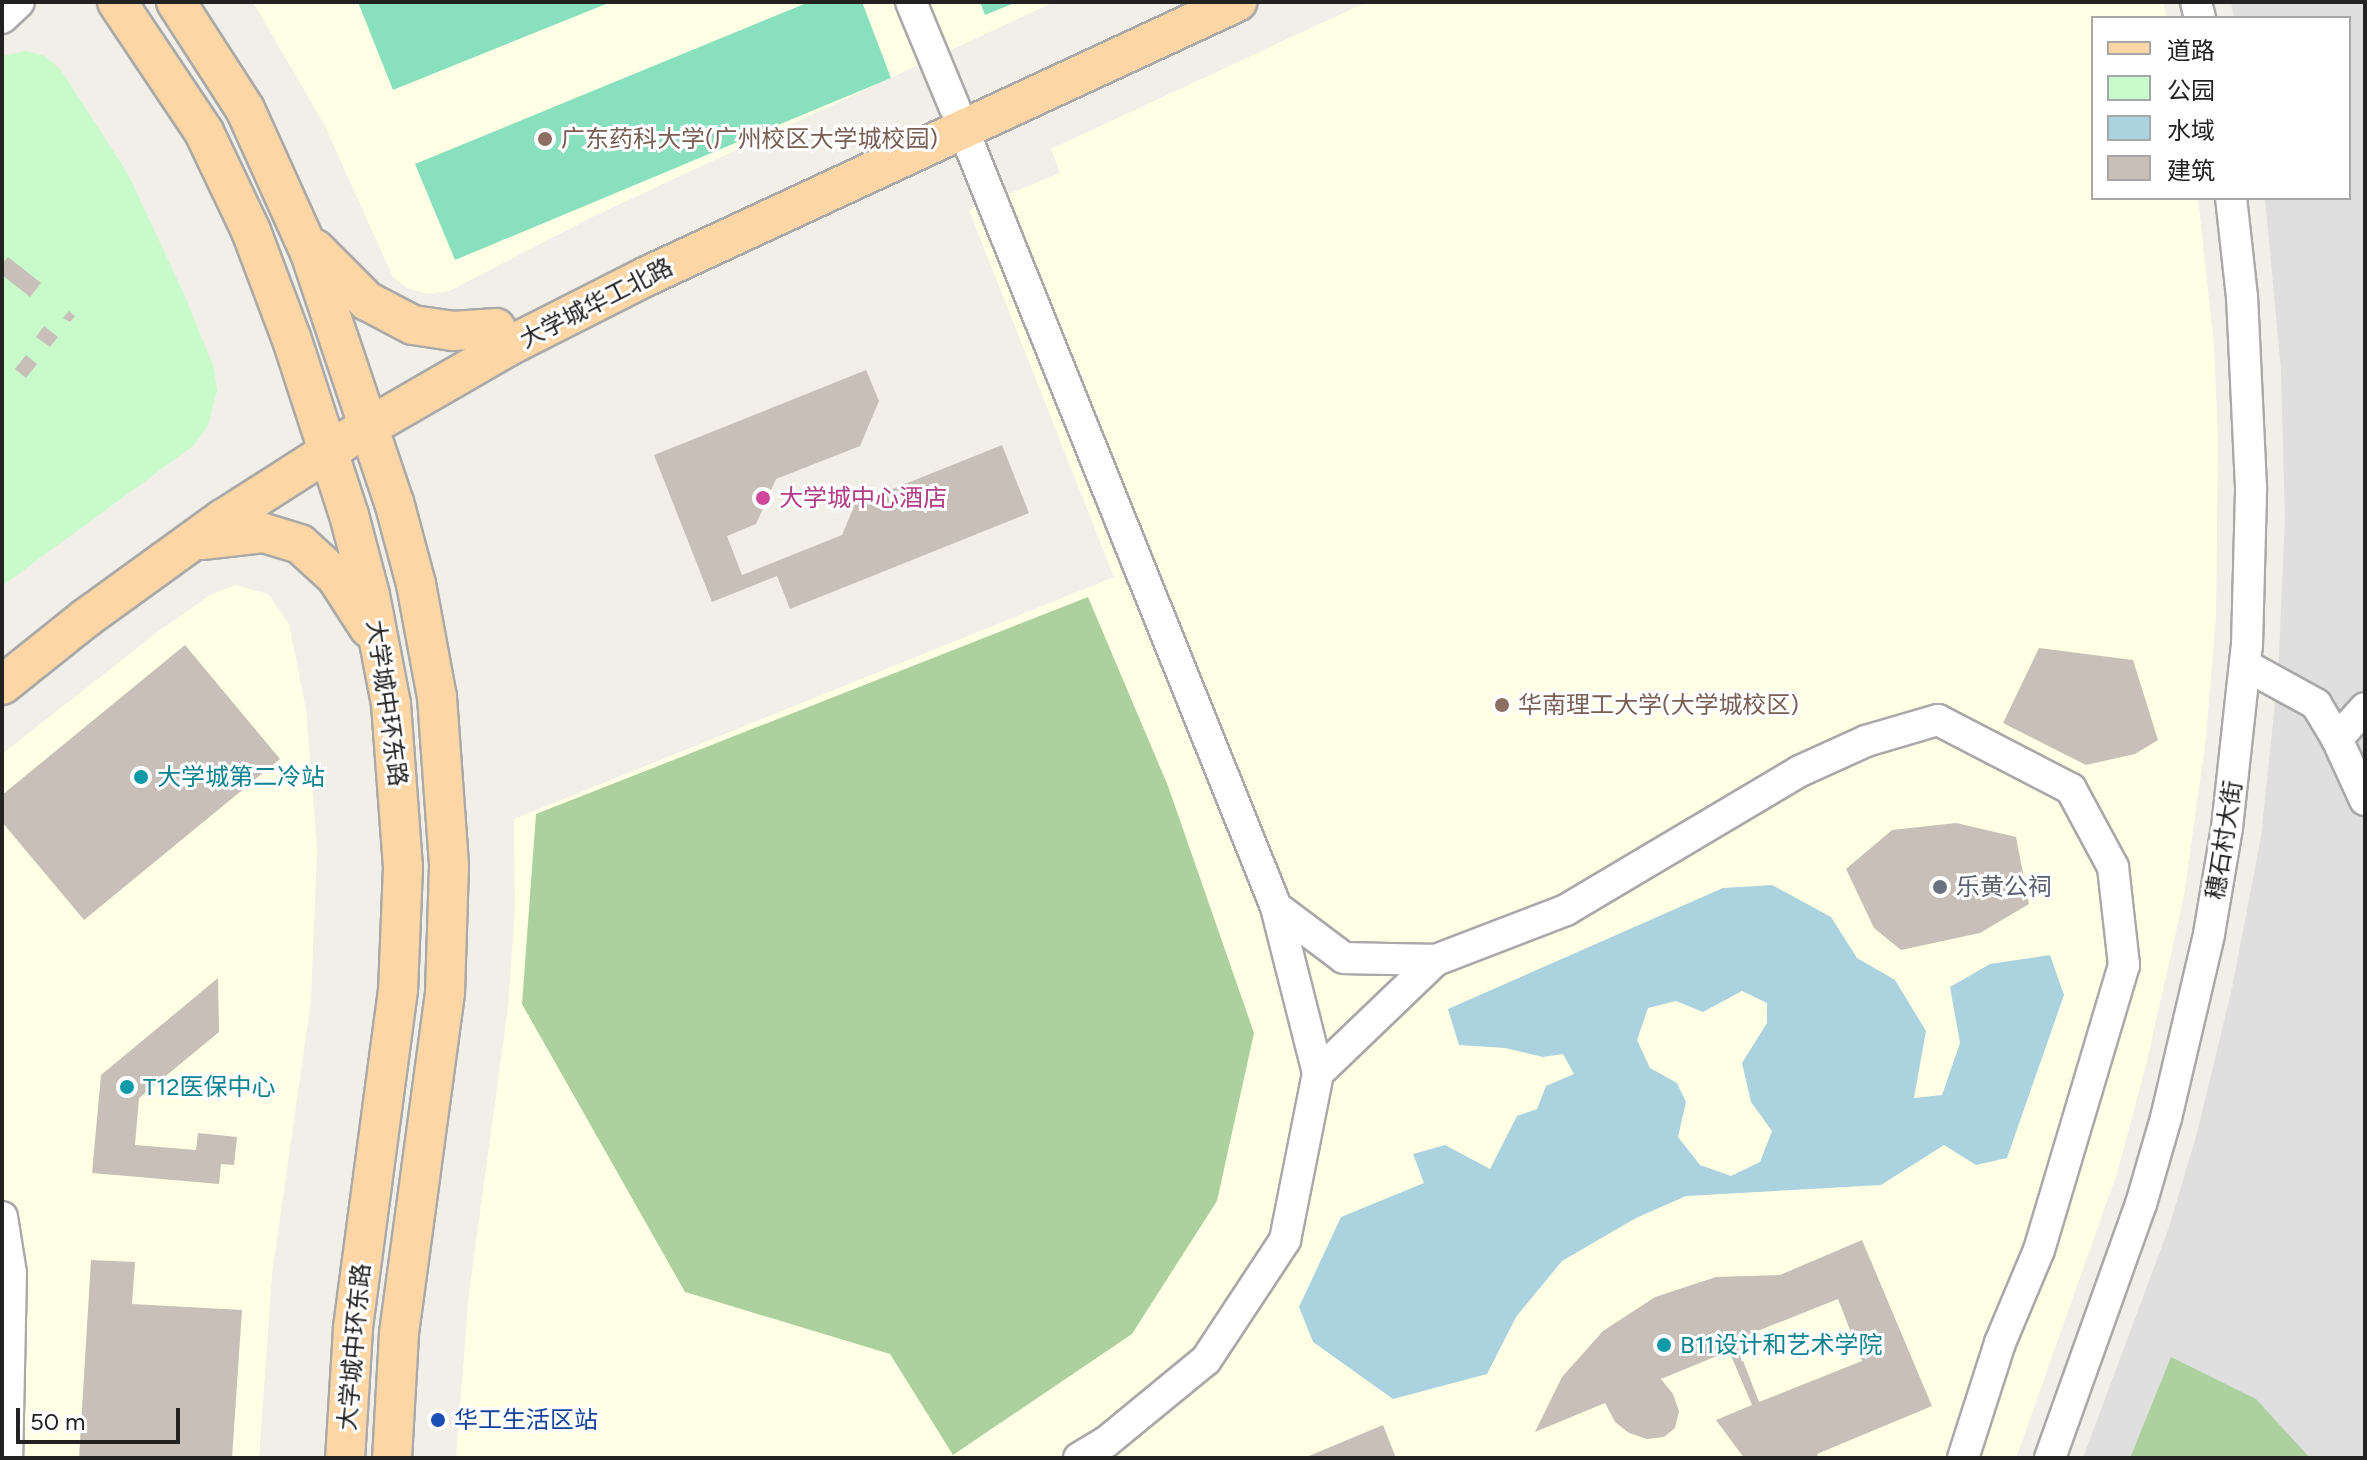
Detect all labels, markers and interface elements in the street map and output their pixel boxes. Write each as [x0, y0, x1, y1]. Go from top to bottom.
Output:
legend [2091, 16, 2351, 200]
text: 道路 [2167, 36, 2215, 65]
text: 公园 [2167, 76, 2215, 105]
text: 水域 [2167, 116, 2215, 145]
place label: 广东药科大学(广州校区大学城校园) [561, 125, 938, 153]
marker: 广东药科大学(广州校区大学城校园) [536, 130, 554, 148]
text: 建筑 [2167, 156, 2215, 185]
street label: 大学城华工北路 [515, 252, 677, 354]
place label: 大学城中心酒店 [779, 484, 947, 512]
marker: 大学城中心酒店 [754, 489, 772, 507]
street label: 大学城中环东路 [361, 618, 413, 788]
place label: 华南理工大学(大学城校区) [1518, 691, 1799, 719]
marker: 华南理工大学(大学城校区) [1493, 696, 1511, 714]
place label: 大学城第二冷站 [157, 763, 325, 791]
marker: 大学城第二冷站 [132, 768, 150, 786]
street label: 穗石村大街 [2200, 778, 2248, 902]
place label: 乐黄公祠 [1956, 873, 2052, 901]
marker: 乐黄公祠 [1931, 878, 1949, 896]
place label: T12医保中心 [143, 1073, 276, 1101]
marker: T12医保中心 [118, 1078, 136, 1096]
street label: 大学城中环东路 [332, 1262, 376, 1432]
place label: B11设计和艺术学院 [1680, 1331, 1882, 1359]
marker: B11设计和艺术学院 [1655, 1336, 1673, 1354]
scale bar [20, 1392, 184, 1442]
place label: 华工生活区站 [454, 1406, 598, 1434]
text: 50 m [30, 1407, 86, 1436]
marker: 华工生活区站 [429, 1411, 447, 1429]

